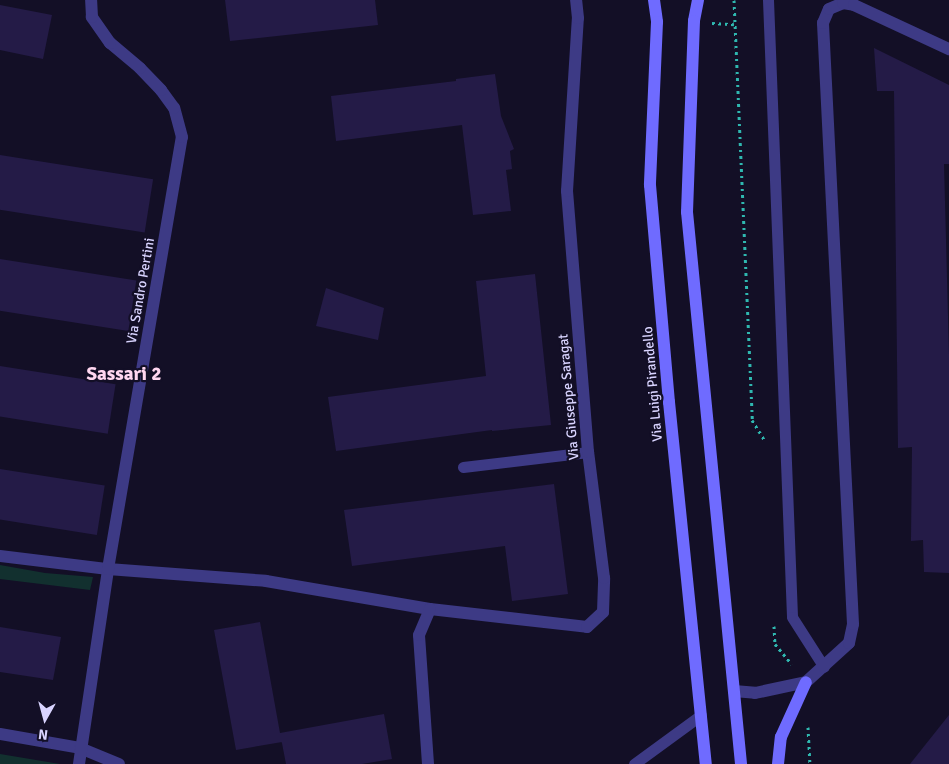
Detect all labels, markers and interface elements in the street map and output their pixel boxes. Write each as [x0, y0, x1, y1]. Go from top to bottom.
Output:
street label: Via Sandro Pertini [123, 237, 159, 345]
street label: Via Luigi Pirandello [640, 326, 666, 442]
street label: Via Giuseppe Saragat [555, 333, 583, 461]
district label: Sassari 2 [87, 364, 161, 386]
north arrow [20, 694, 70, 744]
text: N [37, 725, 49, 743]

